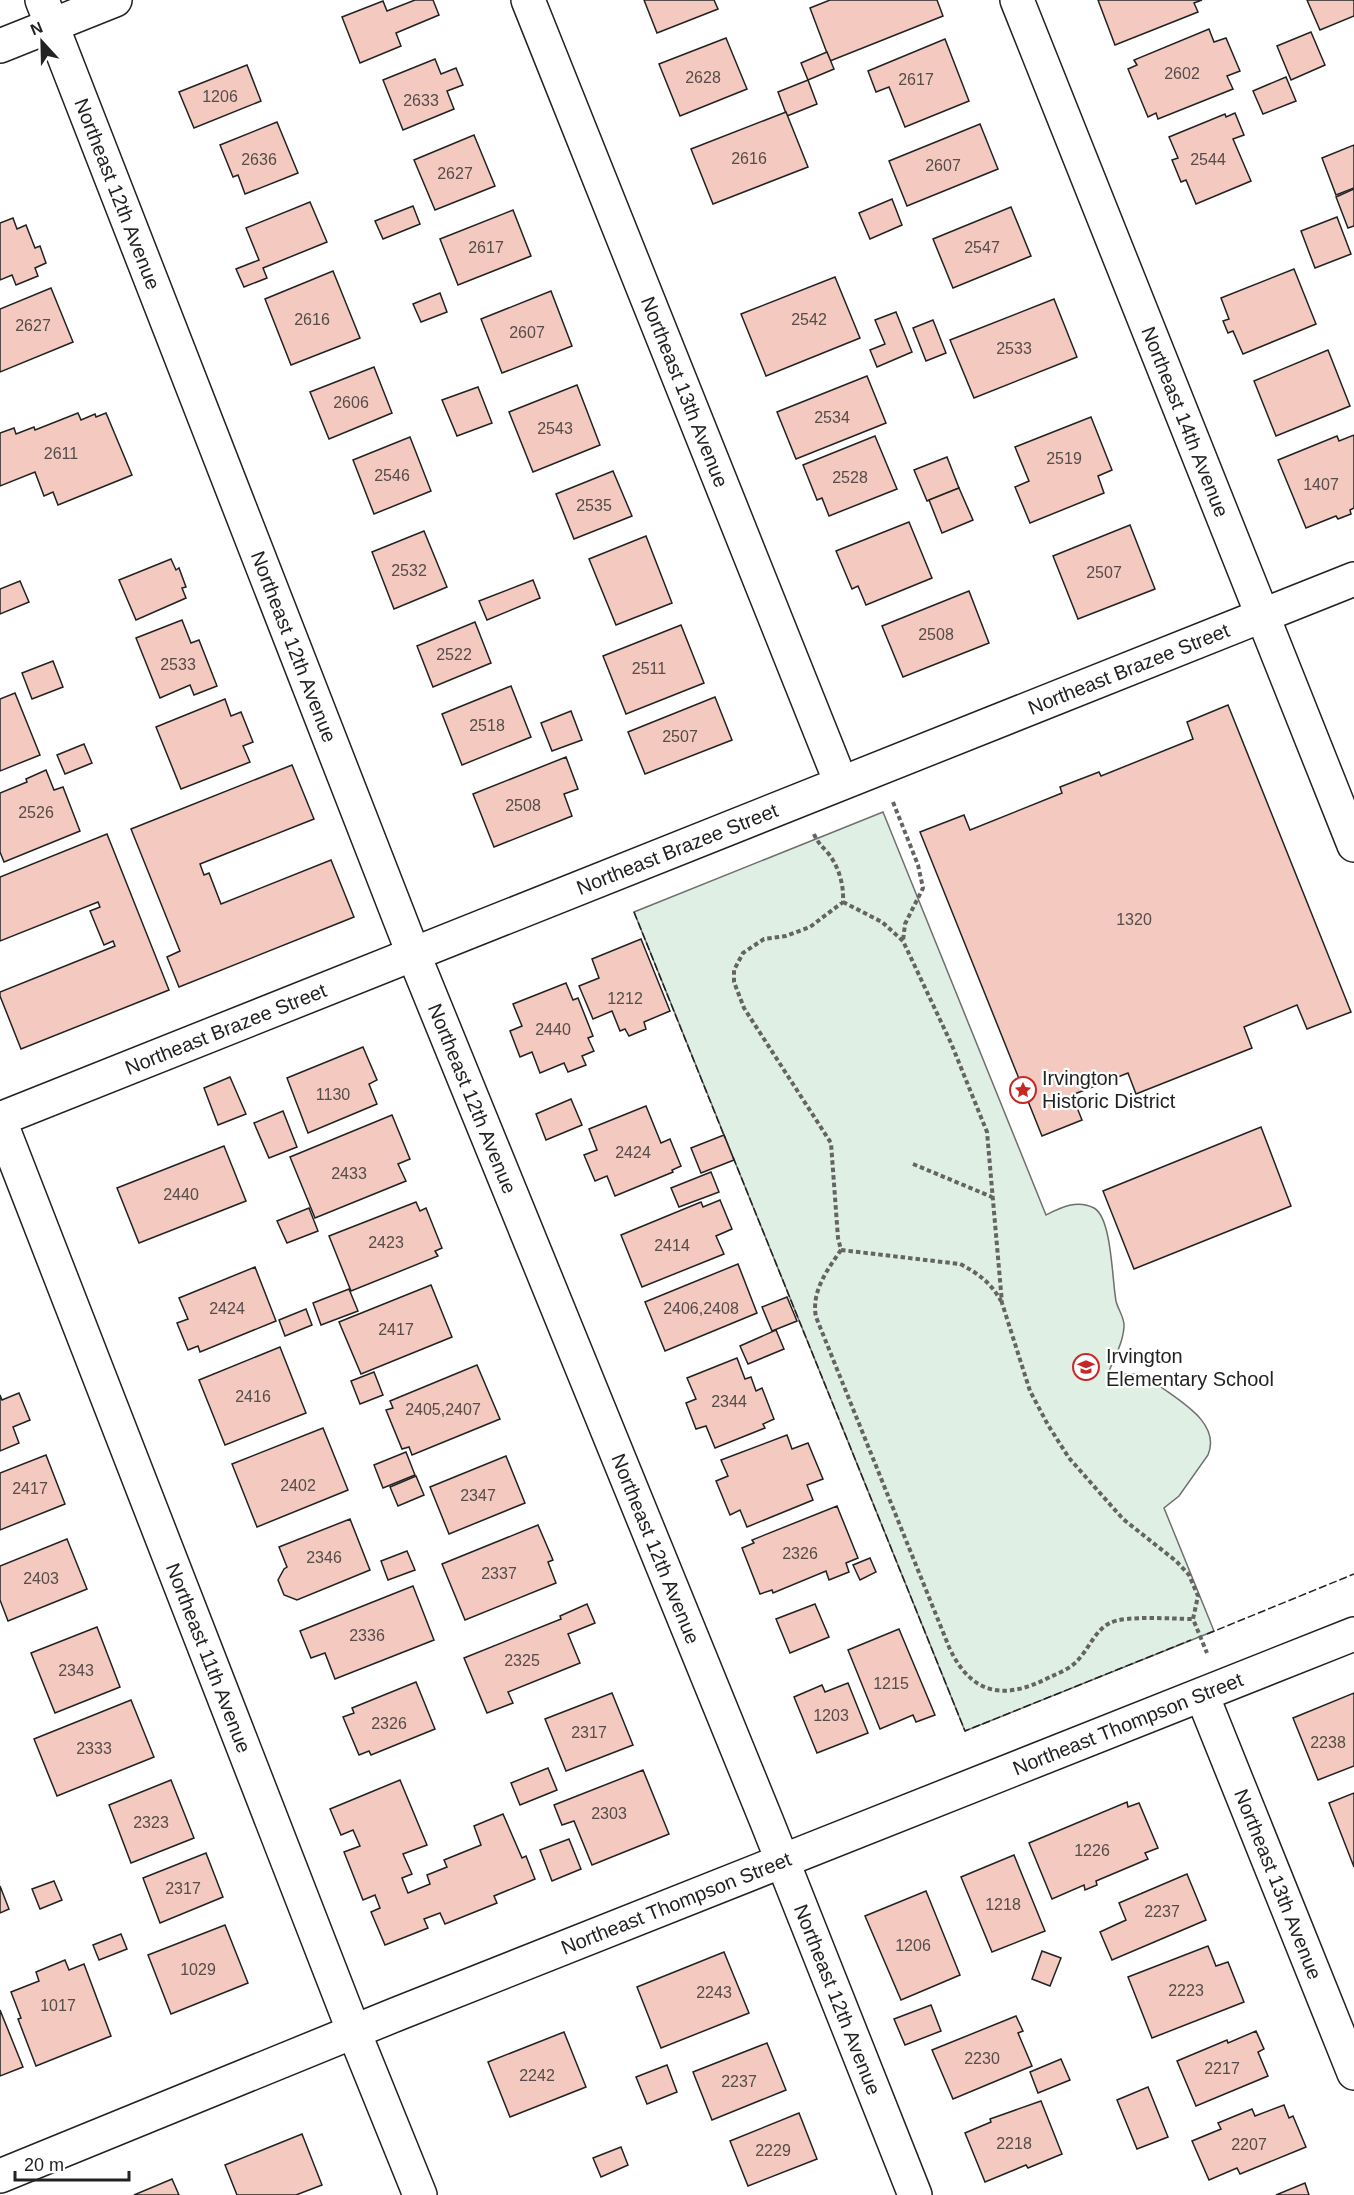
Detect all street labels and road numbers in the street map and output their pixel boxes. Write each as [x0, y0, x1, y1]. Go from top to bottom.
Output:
street label: Northeast 12th Avenue [70, 95, 165, 292]
street label: Northeast 13th Avenue [637, 293, 733, 490]
street label: Northeast 14th Avenue [1137, 323, 1233, 520]
street label: Northeast 12th Avenue [247, 548, 341, 745]
street label: Northeast Brazee Street [1025, 619, 1233, 719]
street label: Northeast Brazee Street [573, 799, 781, 899]
street label: Northeast Brazee Street [122, 979, 330, 1079]
street label: Northeast 12th Avenue [424, 1000, 521, 1197]
street label: Northeast 12th Avenue [607, 1451, 704, 1647]
street label: Northeast 11th Avenue [162, 1560, 255, 1756]
street label: Northeast Thompson Street [1010, 1668, 1246, 1779]
street label: Northeast 13th Avenue [1230, 1786, 1326, 1983]
street label: Northeast Thompson Street [558, 1848, 795, 1959]
street label: Northeast 12th Avenue [790, 1901, 885, 2098]

